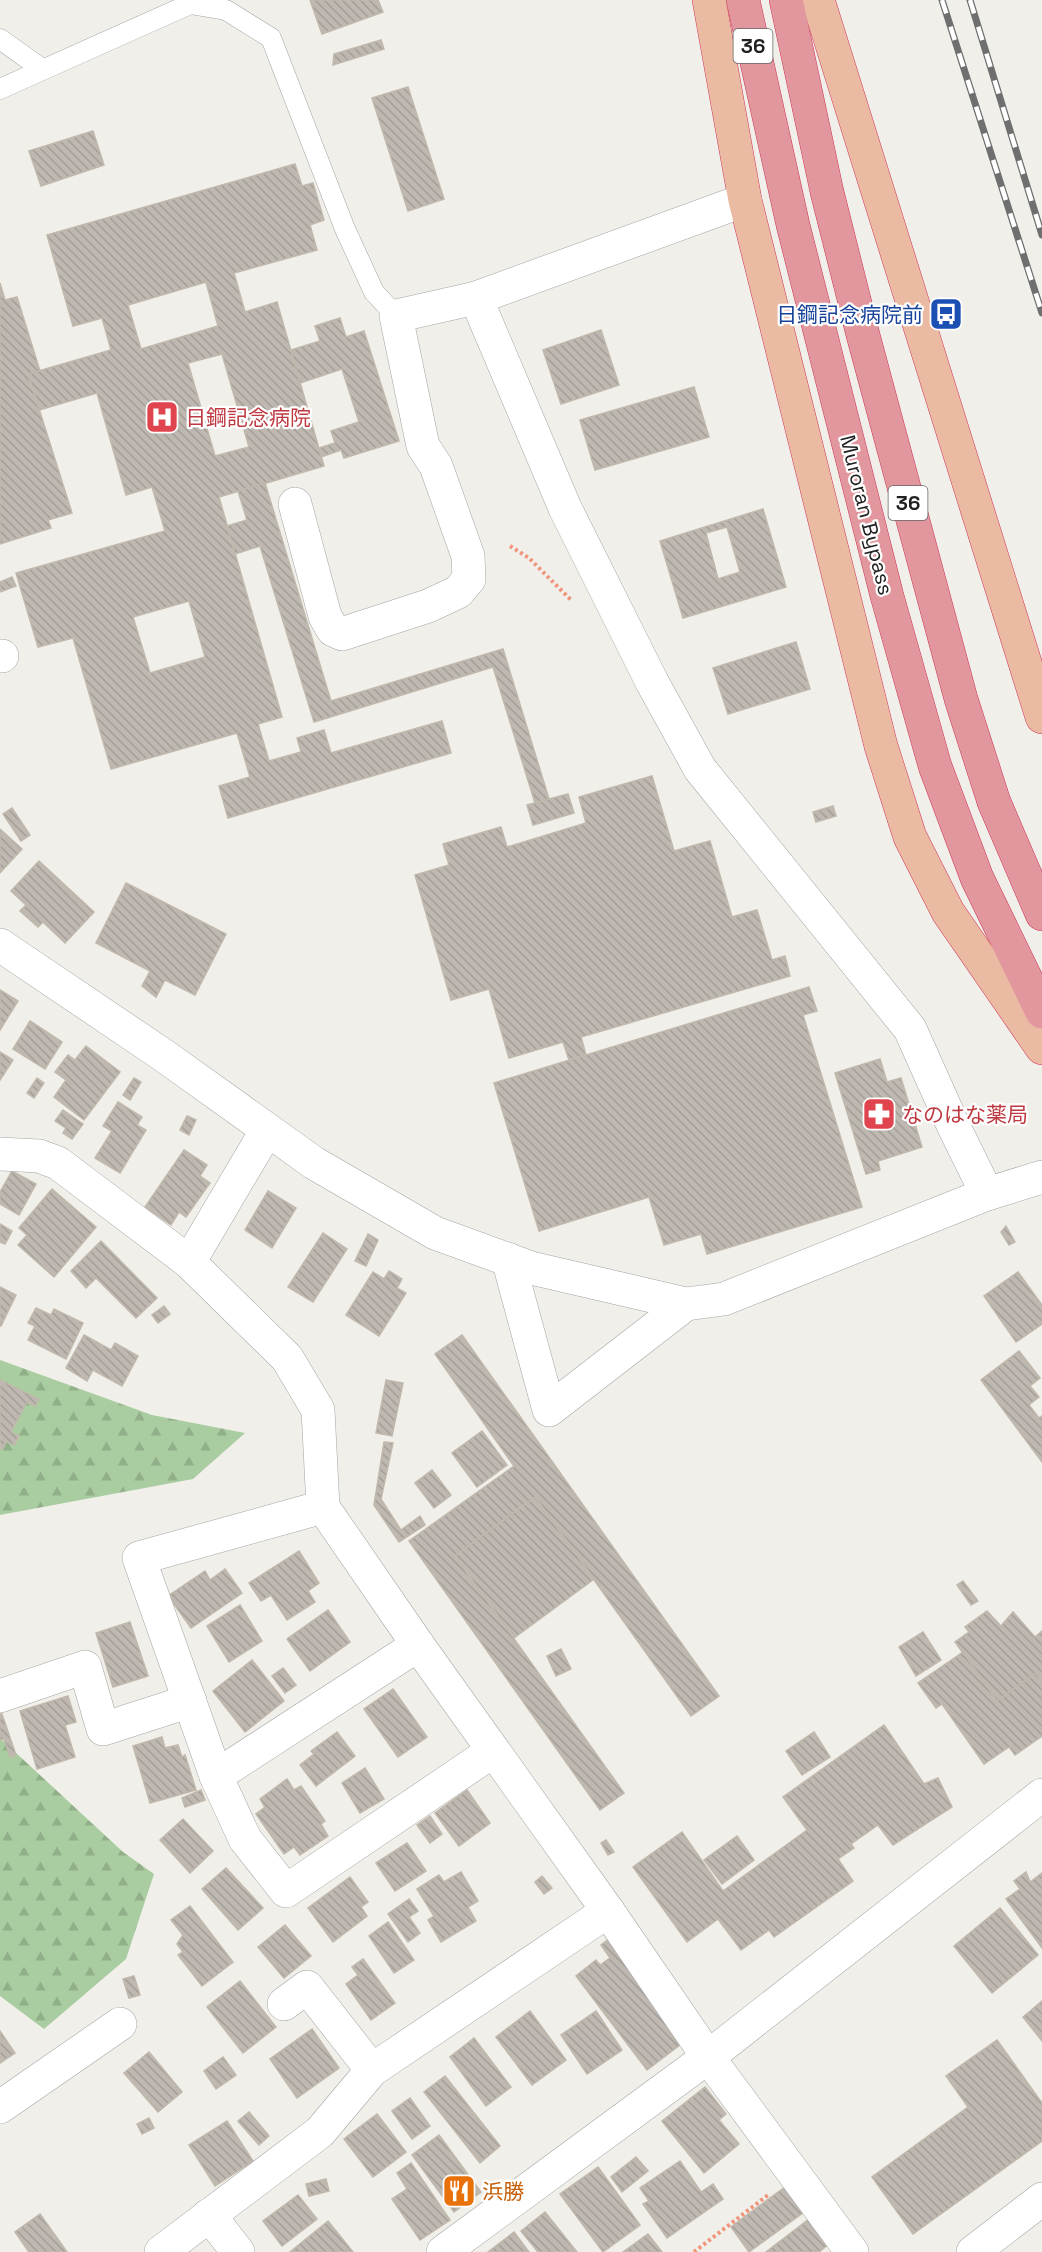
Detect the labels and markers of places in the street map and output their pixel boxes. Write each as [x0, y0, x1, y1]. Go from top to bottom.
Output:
bus stop icon: 日鋼記念病院前 [928, 296, 964, 332]
place label: 日鋼記念病院前 [776, 301, 923, 328]
hospital icon: 日鋼記念病院 [144, 399, 180, 435]
place label: 日鋼記念病院 [185, 404, 311, 431]
pharmacy icon: なのはな薬局 [861, 1096, 897, 1132]
place label: なのはな薬局 [902, 1101, 1028, 1128]
restaurant icon: 浜勝 [441, 2173, 477, 2209]
place label: 浜勝 [482, 2178, 524, 2205]

